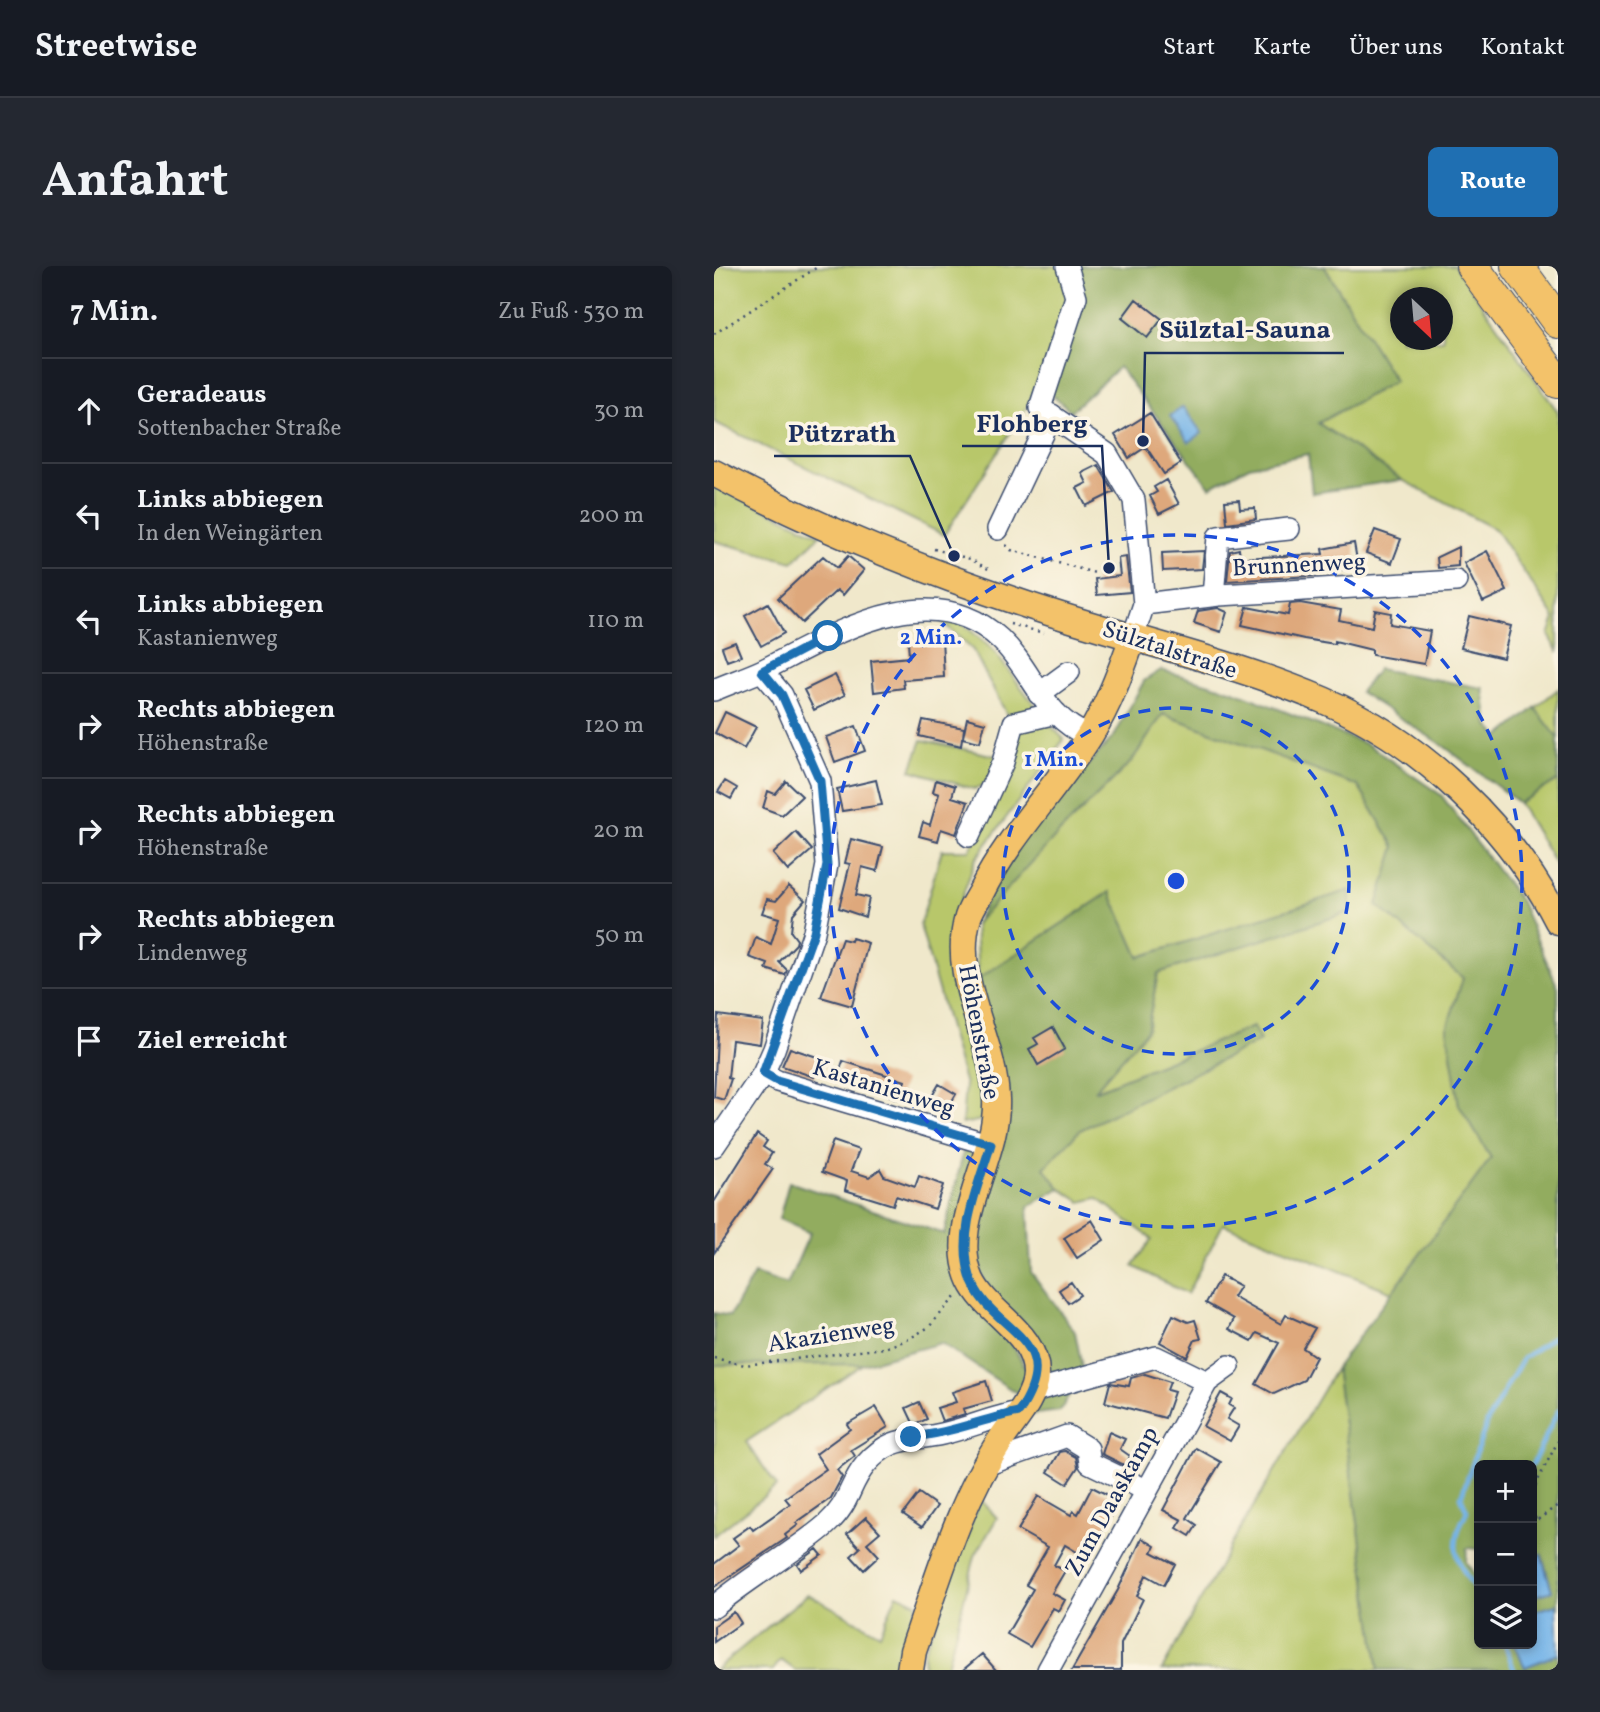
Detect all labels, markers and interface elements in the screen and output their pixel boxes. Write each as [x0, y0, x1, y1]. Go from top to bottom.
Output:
text: Streetwise [35, 25, 197, 71]
text: Start [1163, 31, 1215, 65]
text: Karte [1253, 31, 1311, 65]
text: Über uns [1349, 31, 1443, 65]
text: Kontakt [1481, 31, 1565, 65]
button: Route [1428, 147, 1558, 217]
text: Anfahrt [42, 148, 229, 217]
north arrow [1390, 287, 1453, 350]
text: 7 Min. [70, 291, 158, 333]
text: Zu Fuß · 530 m [498, 296, 644, 328]
callout: Sülztal-Sauna [1145, 306, 1344, 353]
text: Sülztal-Sauna [1159, 313, 1331, 349]
text: Geradeaus [137, 377, 266, 413]
icon: ahead [70, 392, 108, 430]
text: 30 m [594, 395, 644, 427]
callout: Flohberg [962, 399, 1102, 446]
text: Flohberg [976, 407, 1088, 443]
callout: Pützrath [774, 409, 910, 456]
text: Sottenbacher Straße [137, 413, 341, 445]
text: Pützrath [788, 417, 896, 453]
text: Links abbiegen [137, 482, 324, 518]
icon: left [70, 497, 108, 535]
text: 200 m [579, 500, 644, 532]
text: In den Weingärten [137, 518, 323, 550]
street label: Brunnenweg [1231, 546, 1367, 586]
text: Links abbiegen [137, 587, 324, 623]
icon: left [70, 602, 108, 640]
text: 110 m [587, 605, 644, 637]
street label: Sülztalstraße [1098, 613, 1241, 689]
route start [812, 620, 843, 651]
text: Kastanienweg [137, 623, 278, 655]
text: 2 Min. [900, 624, 962, 653]
text: Rechts abbiegen [137, 692, 335, 728]
icon: right [70, 707, 108, 745]
text: 120 m [584, 710, 644, 742]
text: Höhenstraße [137, 728, 268, 760]
text: 1 Min. [1024, 746, 1084, 775]
text: Rechts abbiegen [137, 797, 335, 833]
icon: right [70, 812, 108, 850]
text: 20 m [593, 815, 644, 847]
text: Höhenstraße [137, 833, 268, 865]
centre of rings [1164, 869, 1188, 893]
text: Rechts abbiegen [137, 902, 335, 938]
icon: right [70, 917, 108, 955]
text: 50 m [595, 920, 644, 952]
text: Lindenweg [137, 938, 247, 970]
street label: Höhenstraße [948, 962, 1008, 1103]
icon: arrive [70, 1022, 108, 1060]
text: Ziel erreicht [137, 1023, 287, 1059]
street label: Kastanienweg [808, 1051, 959, 1127]
street label: Akazienweg [765, 1309, 897, 1363]
route end [895, 1421, 926, 1452]
street label: Zum Daaskamp [1058, 1421, 1168, 1583]
map controls [1474, 1460, 1537, 1649]
button: + [1474, 1460, 1537, 1523]
button: − [1474, 1523, 1537, 1586]
button: layers [1474, 1586, 1537, 1649]

